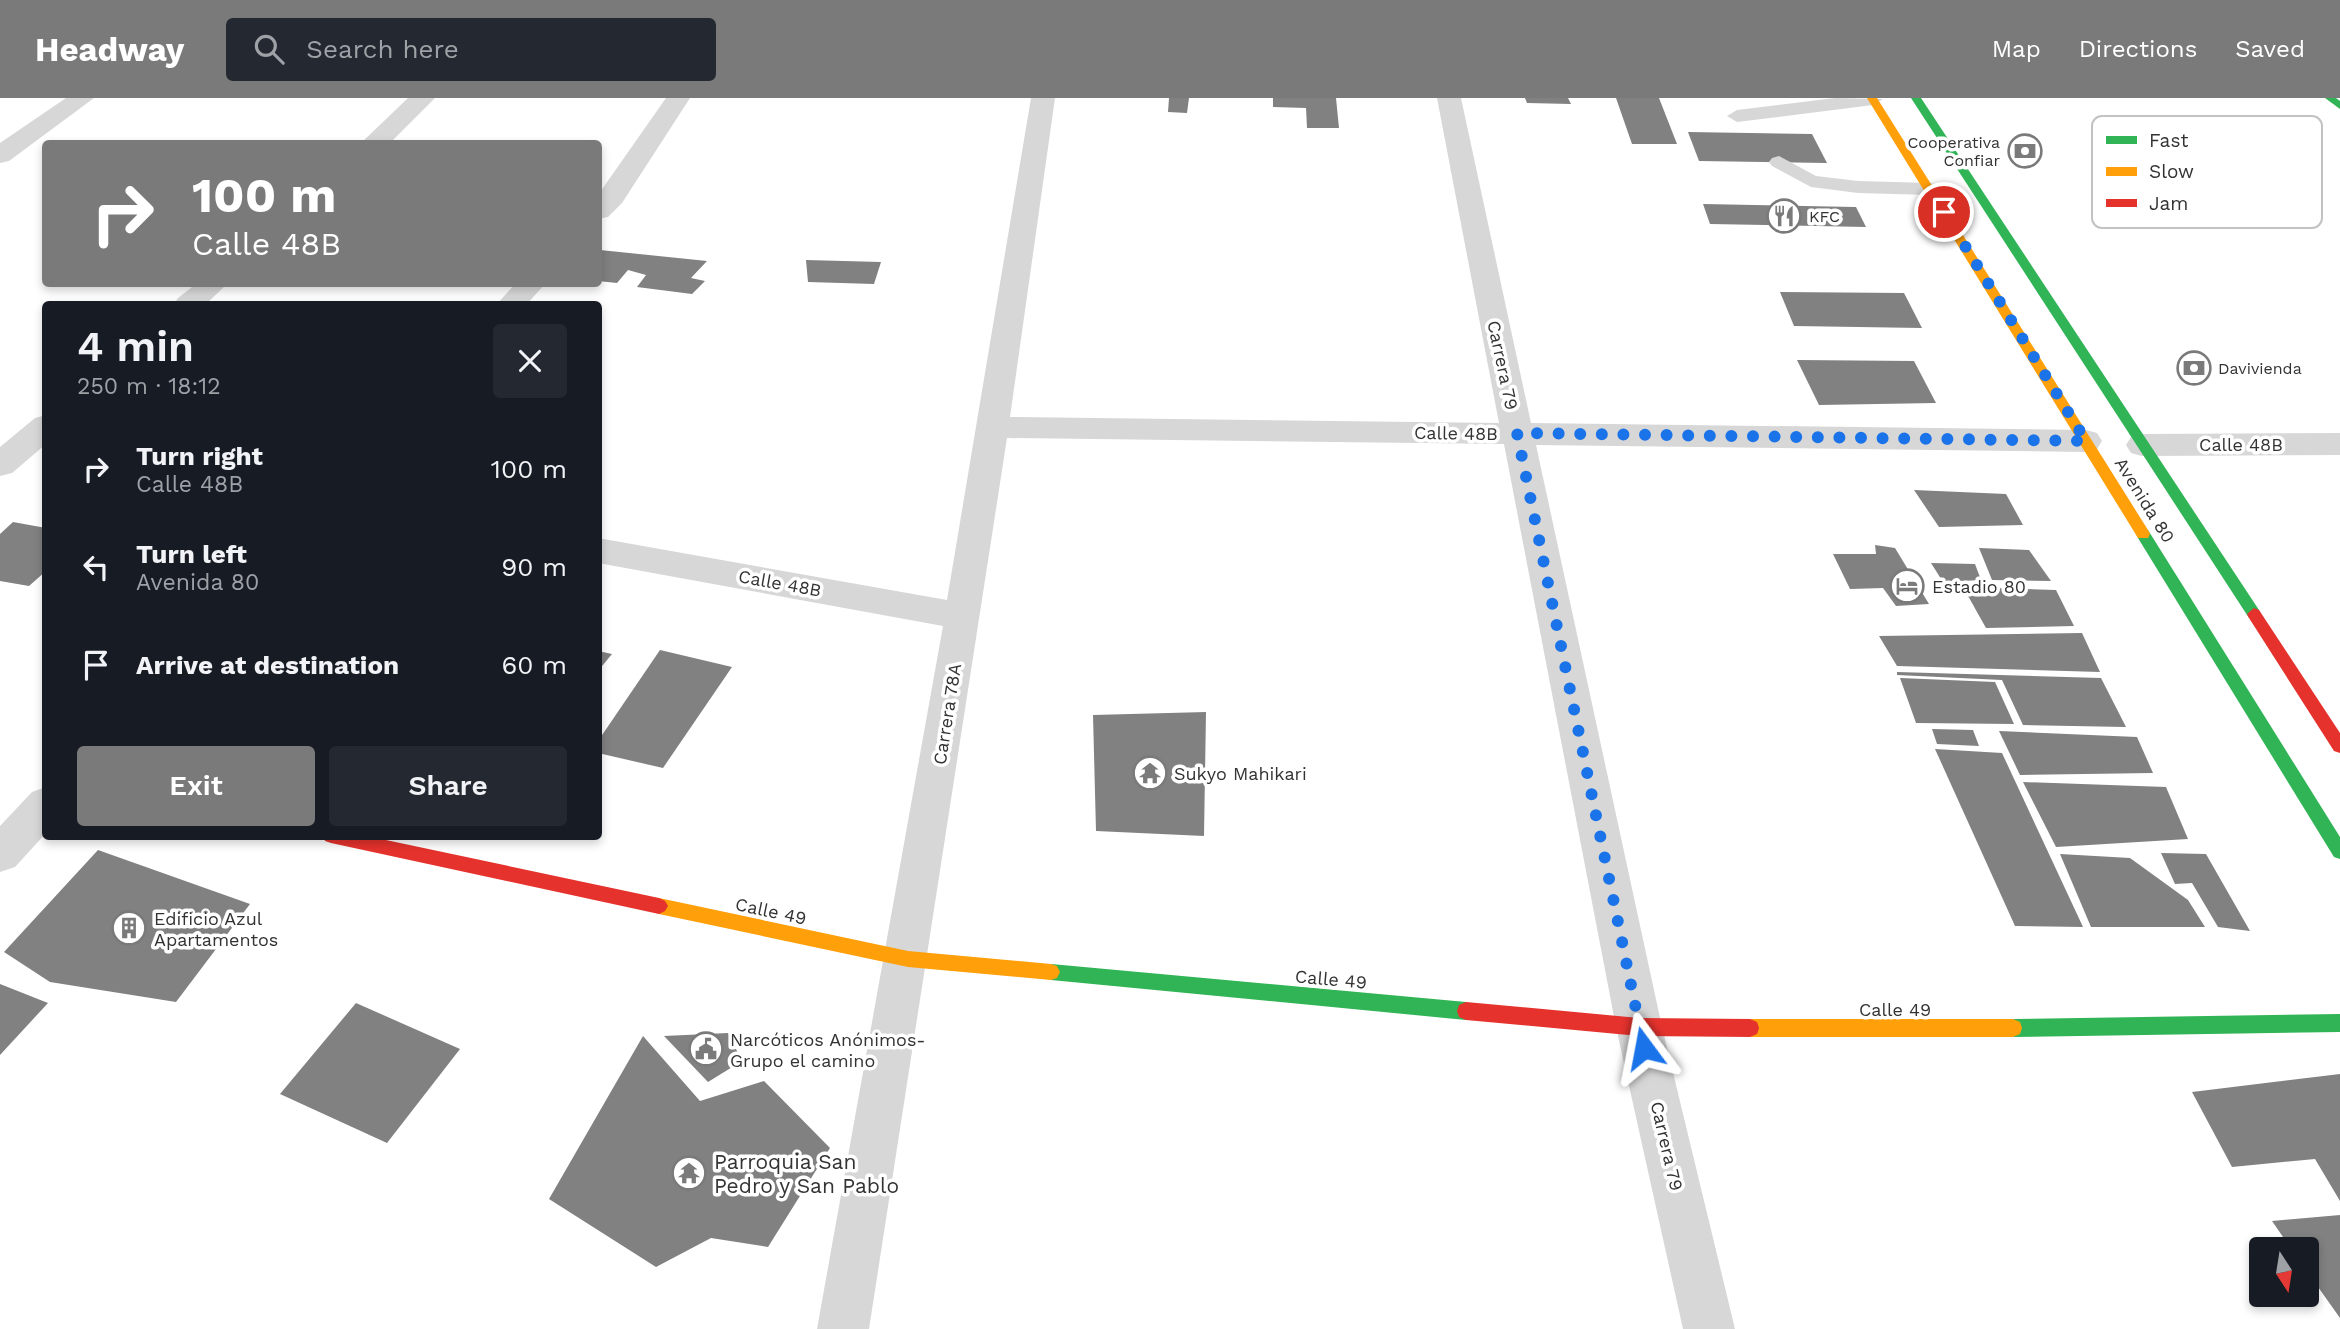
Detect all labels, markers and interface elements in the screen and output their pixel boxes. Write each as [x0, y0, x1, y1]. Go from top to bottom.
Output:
search box [226, 18, 716, 81]
text: Headway [35, 30, 184, 69]
icon: search [250, 30, 288, 68]
text: Search here [306, 34, 459, 64]
text: Map [1992, 35, 2041, 63]
text: Directions [2079, 35, 2197, 63]
text: Saved [2235, 35, 2305, 63]
legend [2092, 116, 2322, 228]
text: Fast [2149, 129, 2188, 152]
bank icon: Cooperativa Confiar [2006, 132, 2044, 170]
place label: Cooperativa Confiar [1907, 133, 2000, 170]
text: Slow [2149, 160, 2194, 183]
text: 100 m [192, 166, 336, 224]
icon: right [77, 168, 168, 259]
pin [1914, 182, 1974, 242]
text: Jam [2149, 192, 2188, 215]
icon: arrive [1925, 193, 1963, 231]
restaurant icon: KFC [1765, 197, 1803, 235]
place label: KFC [1809, 207, 1840, 226]
text: Calle 48B [192, 225, 341, 263]
street label: Carrera 79 [1483, 318, 1523, 412]
text: 4 min [77, 322, 194, 371]
button: close [493, 324, 567, 398]
bank icon: Davivienda [2175, 349, 2213, 387]
place label: Davivienda [2218, 359, 2302, 378]
text: 250 m · 18:12 [77, 373, 221, 400]
street label: Calle 48B [1414, 422, 1498, 444]
street label: Calle 48B [2199, 434, 2283, 455]
text: Turn right [136, 441, 263, 471]
icon: right [77, 450, 115, 488]
text: 100 m [491, 454, 567, 484]
street label: Avenida 80 [2111, 454, 2179, 546]
text: Calle 48B [136, 471, 243, 498]
text: Turn left [136, 539, 247, 569]
icon: left [77, 548, 115, 586]
text: 90 m [501, 552, 567, 582]
street label: Calle 48B [737, 565, 823, 601]
hotel icon: Estadio 80 [1888, 567, 1926, 605]
text: Avenida 80 [136, 569, 259, 596]
place label: Estadio 80 [1932, 576, 2026, 597]
icon: arrive [77, 646, 115, 684]
text: Arrive at destination [136, 650, 399, 680]
text: 60 m [501, 650, 567, 680]
street label: Carrera 78A [929, 662, 965, 766]
button: Exit [77, 746, 315, 826]
button: Share [329, 746, 567, 826]
temple icon: Sukyo Mahikari [1131, 754, 1169, 792]
place label: Sukyo Mahikari [1174, 763, 1307, 784]
street label: Calle 49 [734, 893, 808, 929]
place label: Edificio Azul Apartamentos [154, 908, 278, 950]
building icon: Edificio Azul Apartamentos [110, 909, 148, 947]
street label: Calle 49 [1294, 965, 1368, 993]
street label: Calle 49 [1859, 999, 1931, 1020]
position arrow [1607, 1011, 1681, 1085]
place label: Narcóticos Anónimos- Grupo el camino [730, 1029, 926, 1071]
public building icon: Narcóticos Anónimos- Grupo el camino [687, 1030, 725, 1068]
street label: Carrera 79 [1647, 1099, 1687, 1193]
place label: Parroquia San Pedro y San Pablo [714, 1149, 899, 1198]
temple icon: Parroquia San Pedro y San Pablo [670, 1154, 708, 1192]
north arrow [2249, 1237, 2319, 1307]
map controls [2249, 1237, 2319, 1307]

